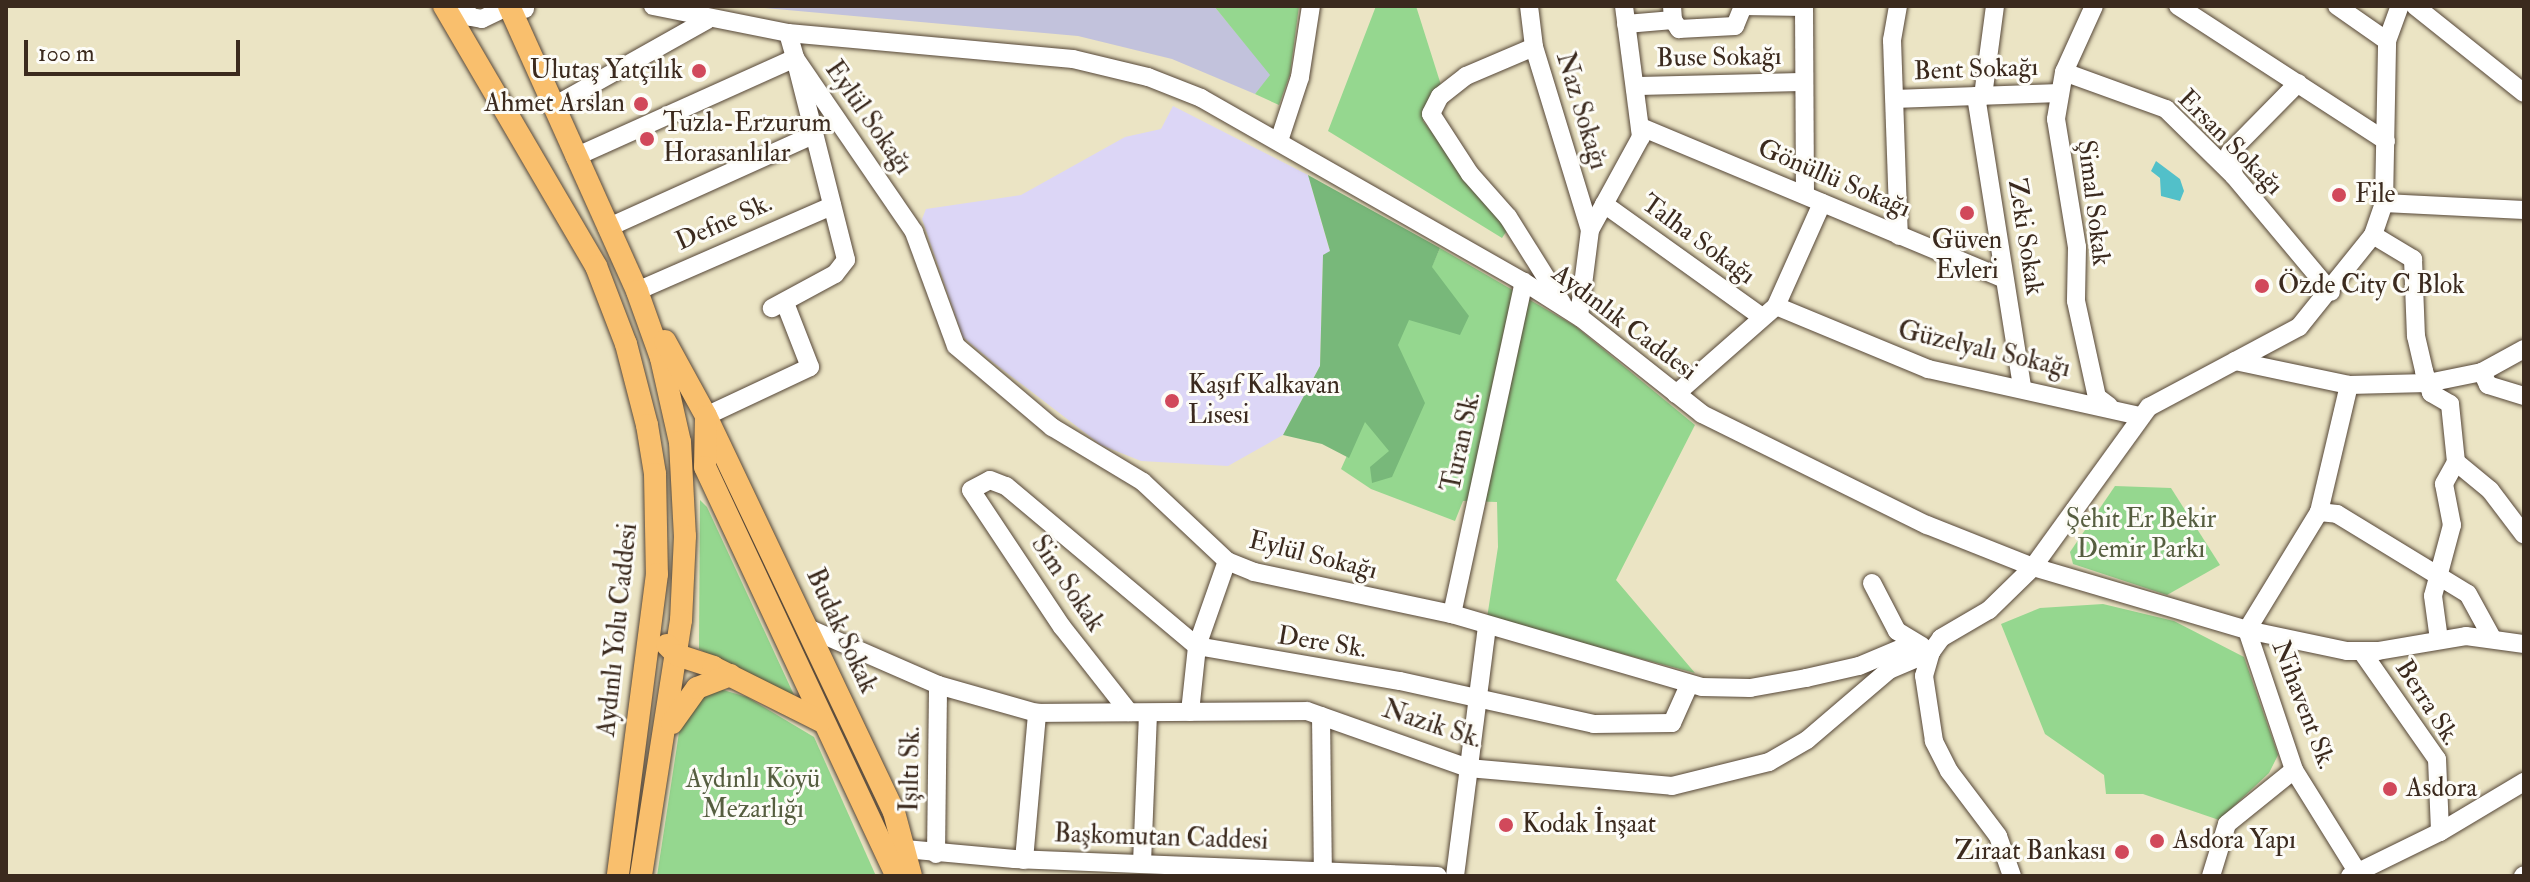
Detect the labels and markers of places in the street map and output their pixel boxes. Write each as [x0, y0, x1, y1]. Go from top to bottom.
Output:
place label: Ulutaş Yatçılık [530, 55, 683, 87]
marker: Ulutaş Yatçılık [690, 62, 708, 80]
place label: Ahmet Arslan [484, 88, 625, 120]
marker: Ahmet Arslan [632, 95, 650, 113]
place label: Tuzla-Erzurum Horasanlılar [663, 108, 832, 170]
marker: Tuzla-Erzurum Horasanlılar [638, 130, 656, 148]
place label: File [2355, 179, 2395, 211]
marker: File [2330, 186, 2348, 204]
marker: Güven Evleri [1958, 204, 1976, 222]
place label: Güven Evleri [1932, 225, 2002, 286]
place label: Özde City C Blok [2278, 270, 2465, 302]
marker: Özde City C Blok [2253, 277, 2271, 295]
place label: Kaşıf Kalkavan Lisesi [1188, 370, 1340, 432]
marker: Kaşıf Kalkavan Lisesi [1163, 392, 1181, 410]
place label: Asdora [2406, 773, 2477, 805]
marker: Asdora [2381, 780, 2399, 798]
place label: Kodak İnşaat [1522, 809, 1656, 841]
marker: Kodak İnşaat [1497, 816, 1515, 834]
place label: Asdora Yapı [2173, 825, 2296, 857]
marker: Asdora Yapı [2148, 832, 2166, 850]
place label: Ziraat Bankası [1955, 836, 2106, 868]
marker: Ziraat Bankası [2113, 843, 2131, 861]

